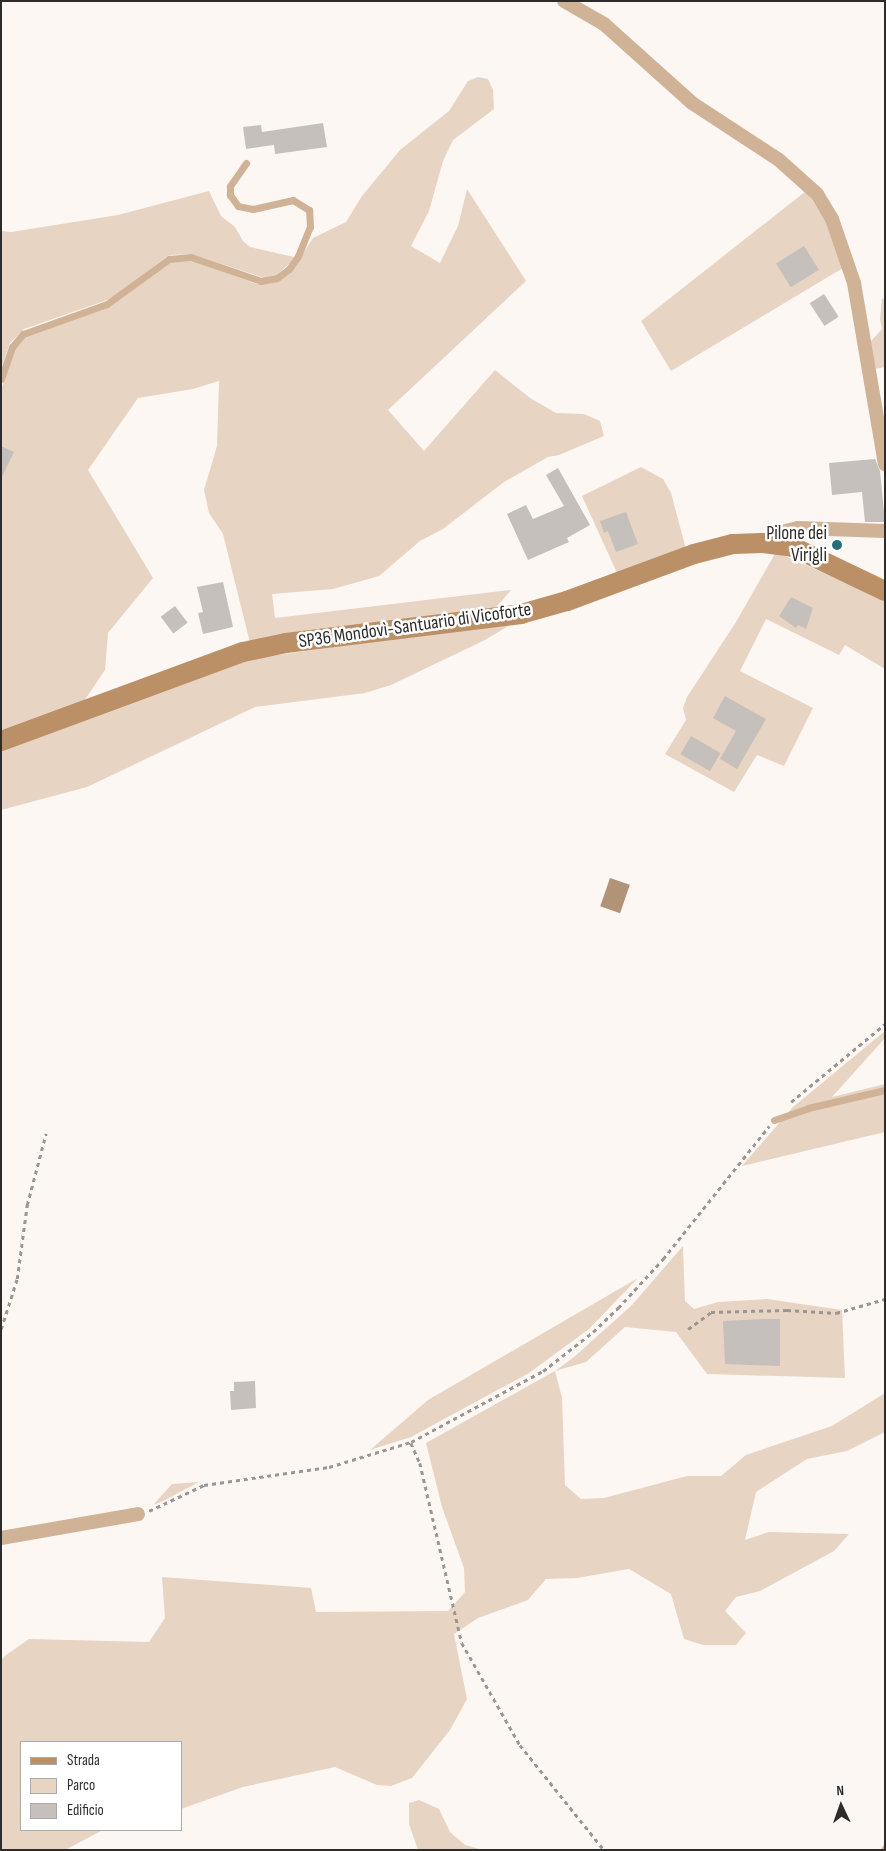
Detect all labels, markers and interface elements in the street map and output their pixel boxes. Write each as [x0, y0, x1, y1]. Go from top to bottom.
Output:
place label: Pilone dei Virigli [766, 523, 827, 567]
marker: Pilone dei Virigli [831, 539, 843, 551]
street label: SP36 Mondovì-Santuario di Vicoforte [297, 598, 533, 654]
legend [20, 1741, 182, 1831]
text: Strada [67, 1751, 100, 1770]
text: Parco [67, 1776, 95, 1795]
north arrow [816, 1781, 866, 1831]
text: N [836, 1782, 844, 1799]
text: Edificio [67, 1801, 104, 1820]

